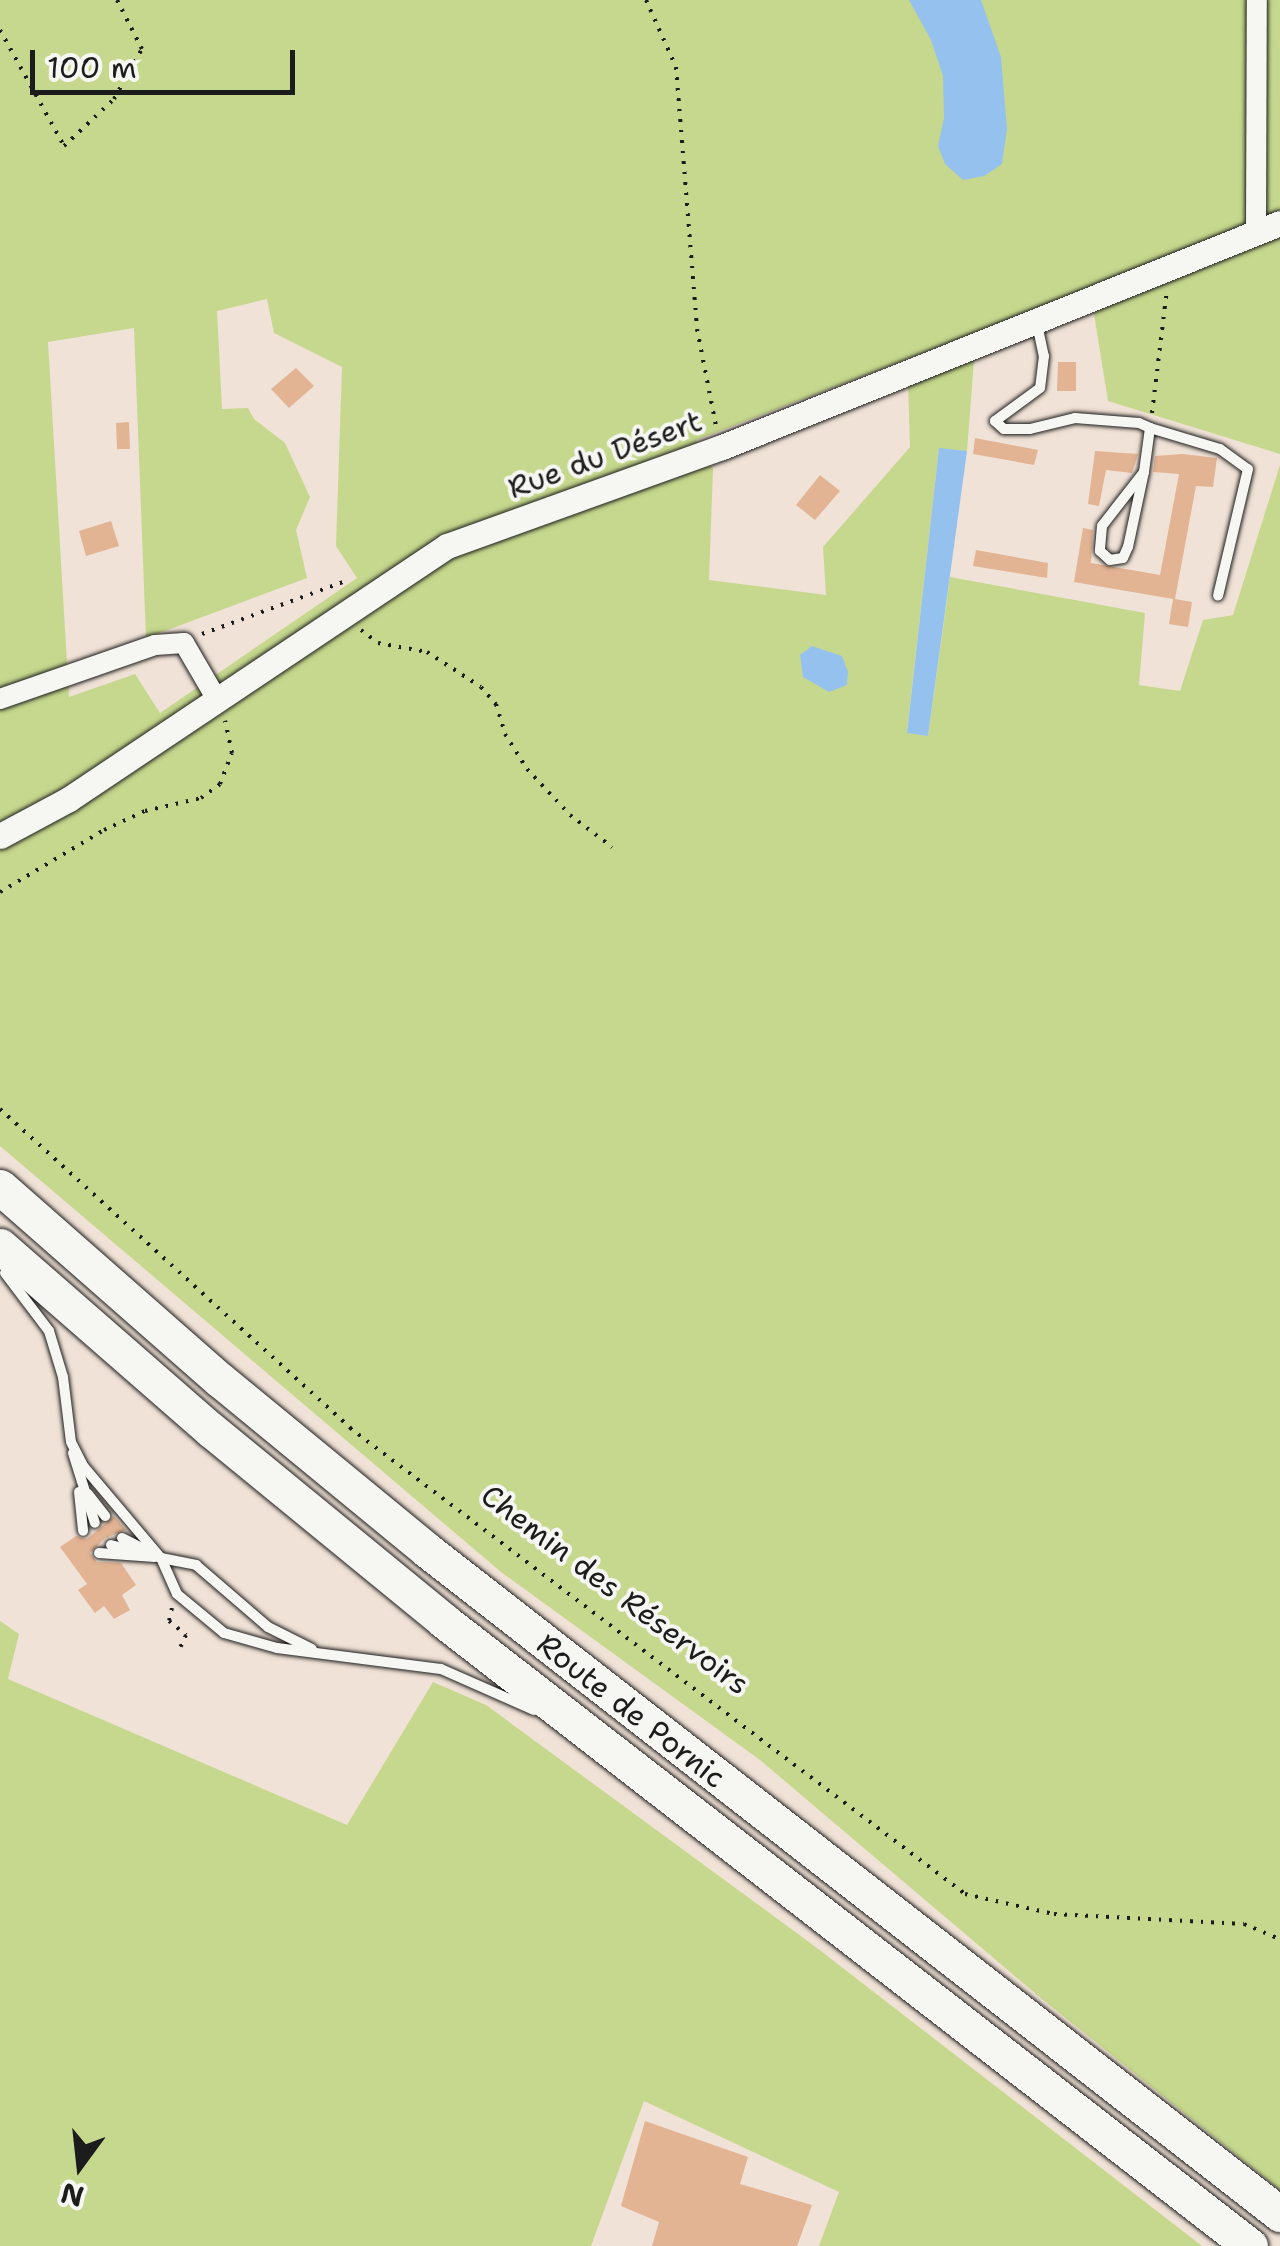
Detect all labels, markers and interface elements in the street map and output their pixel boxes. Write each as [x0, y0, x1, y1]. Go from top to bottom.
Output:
scale bar [35, 30, 300, 92]
text: 100 m [47, 47, 137, 88]
street label: Rue du Désert [503, 403, 707, 507]
street label: Chemin des Réservoirs [474, 1477, 756, 1703]
street label: Route de Pornic [530, 1626, 732, 1796]
north arrow [30, 2116, 130, 2216]
text: N [57, 2174, 88, 2216]

